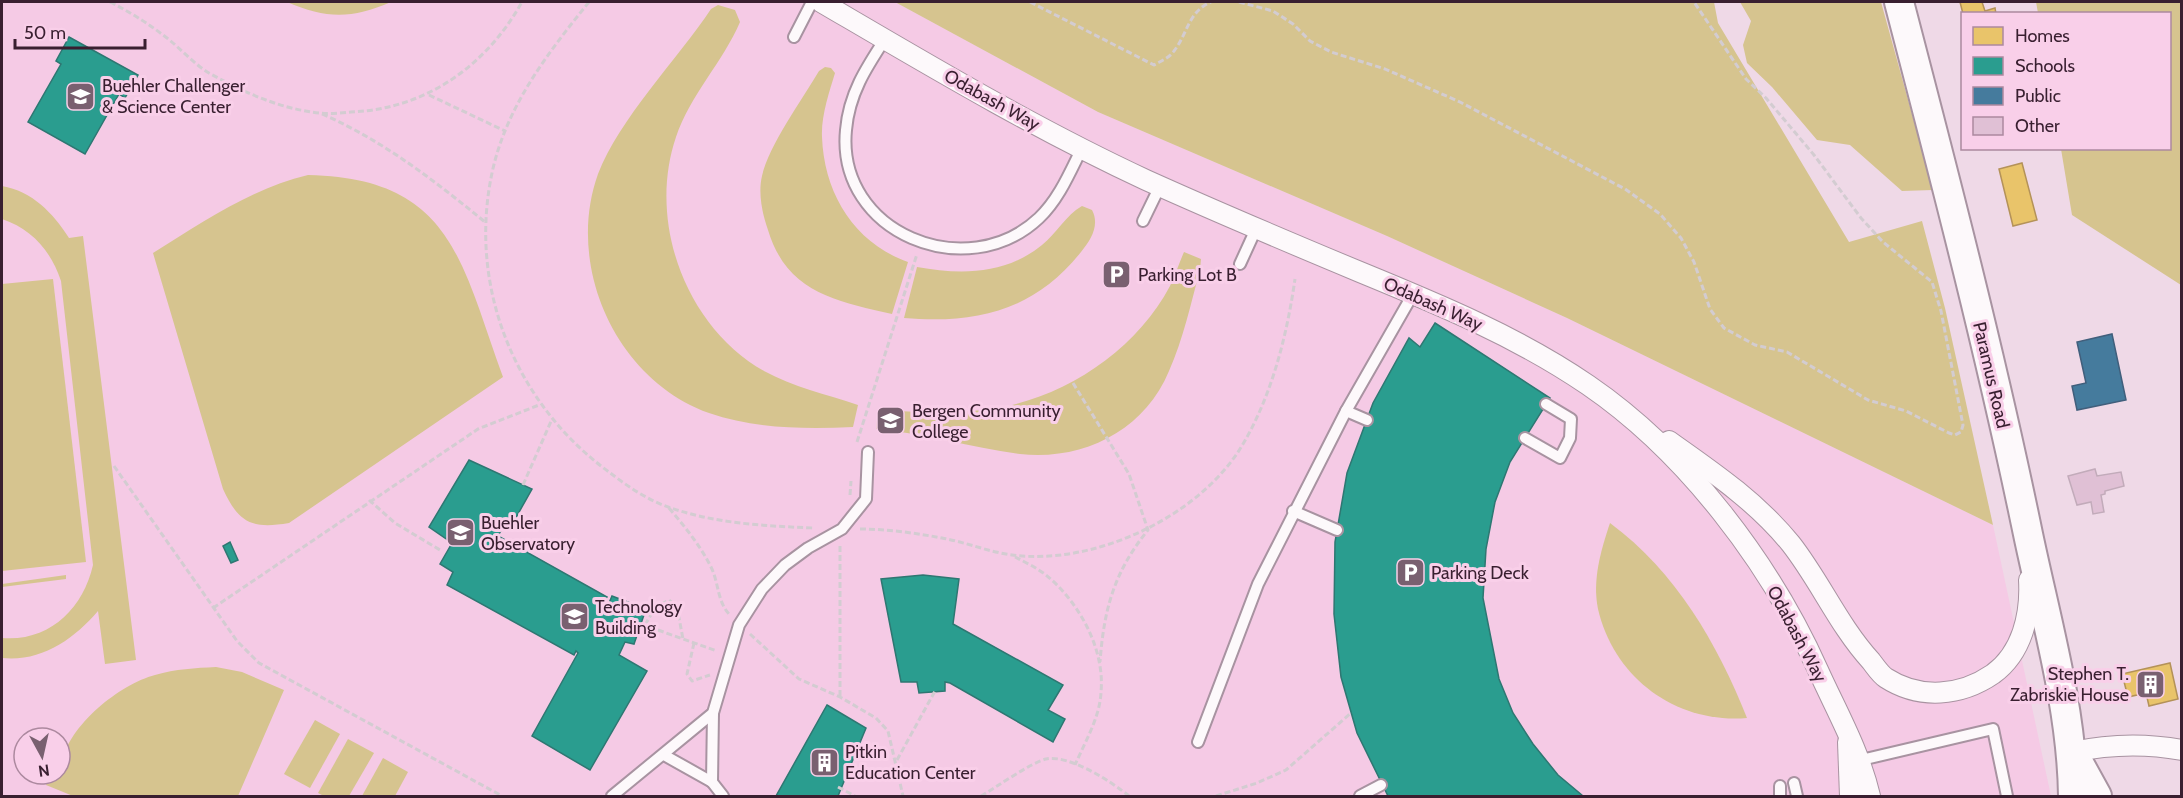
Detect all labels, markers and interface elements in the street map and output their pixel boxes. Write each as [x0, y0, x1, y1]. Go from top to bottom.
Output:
scale bar [15, 12, 146, 50]
legend [1961, 12, 2171, 150]
text: 50 m [24, 22, 66, 44]
text: Homes [2015, 25, 2070, 47]
text: Schools [2015, 55, 2075, 77]
street label: Odabash Way [940, 65, 1044, 135]
place label: Buehler Challenger & Science Center [102, 75, 246, 118]
school or university icon: Buehler Challenger & Science Center [65, 80, 97, 112]
text: Public [2015, 85, 2061, 107]
text: Other [2015, 115, 2060, 137]
parking icon: Parking Lot B [1101, 259, 1133, 291]
place label: Parking Lot B [1138, 264, 1237, 286]
street label: Odabash Way [1380, 272, 1486, 336]
street label: Paramus Road [1968, 320, 2014, 430]
place label: Bergen Community College [912, 400, 1061, 443]
school or university icon: Bergen Community College [875, 405, 907, 437]
place label: Buehler Observatory [481, 512, 575, 555]
school or university icon: Buehler Observatory [444, 517, 476, 549]
parking icon: Parking Deck [1394, 557, 1426, 589]
place label: Parking Deck [1431, 562, 1530, 584]
street label: Odabash Way [1762, 582, 1832, 686]
place label: Technology Building [595, 596, 682, 639]
school or university icon: Technology Building [558, 601, 590, 633]
place label: Stephen T. Zabriskie House [2010, 663, 2129, 706]
building icon: Stephen T. Zabriskie House [2134, 668, 2166, 700]
north arrow [12, 726, 72, 786]
place label: Pitkin Education Center [845, 741, 976, 784]
building icon: Pitkin Education Center [808, 746, 840, 778]
text: N [37, 760, 51, 781]

